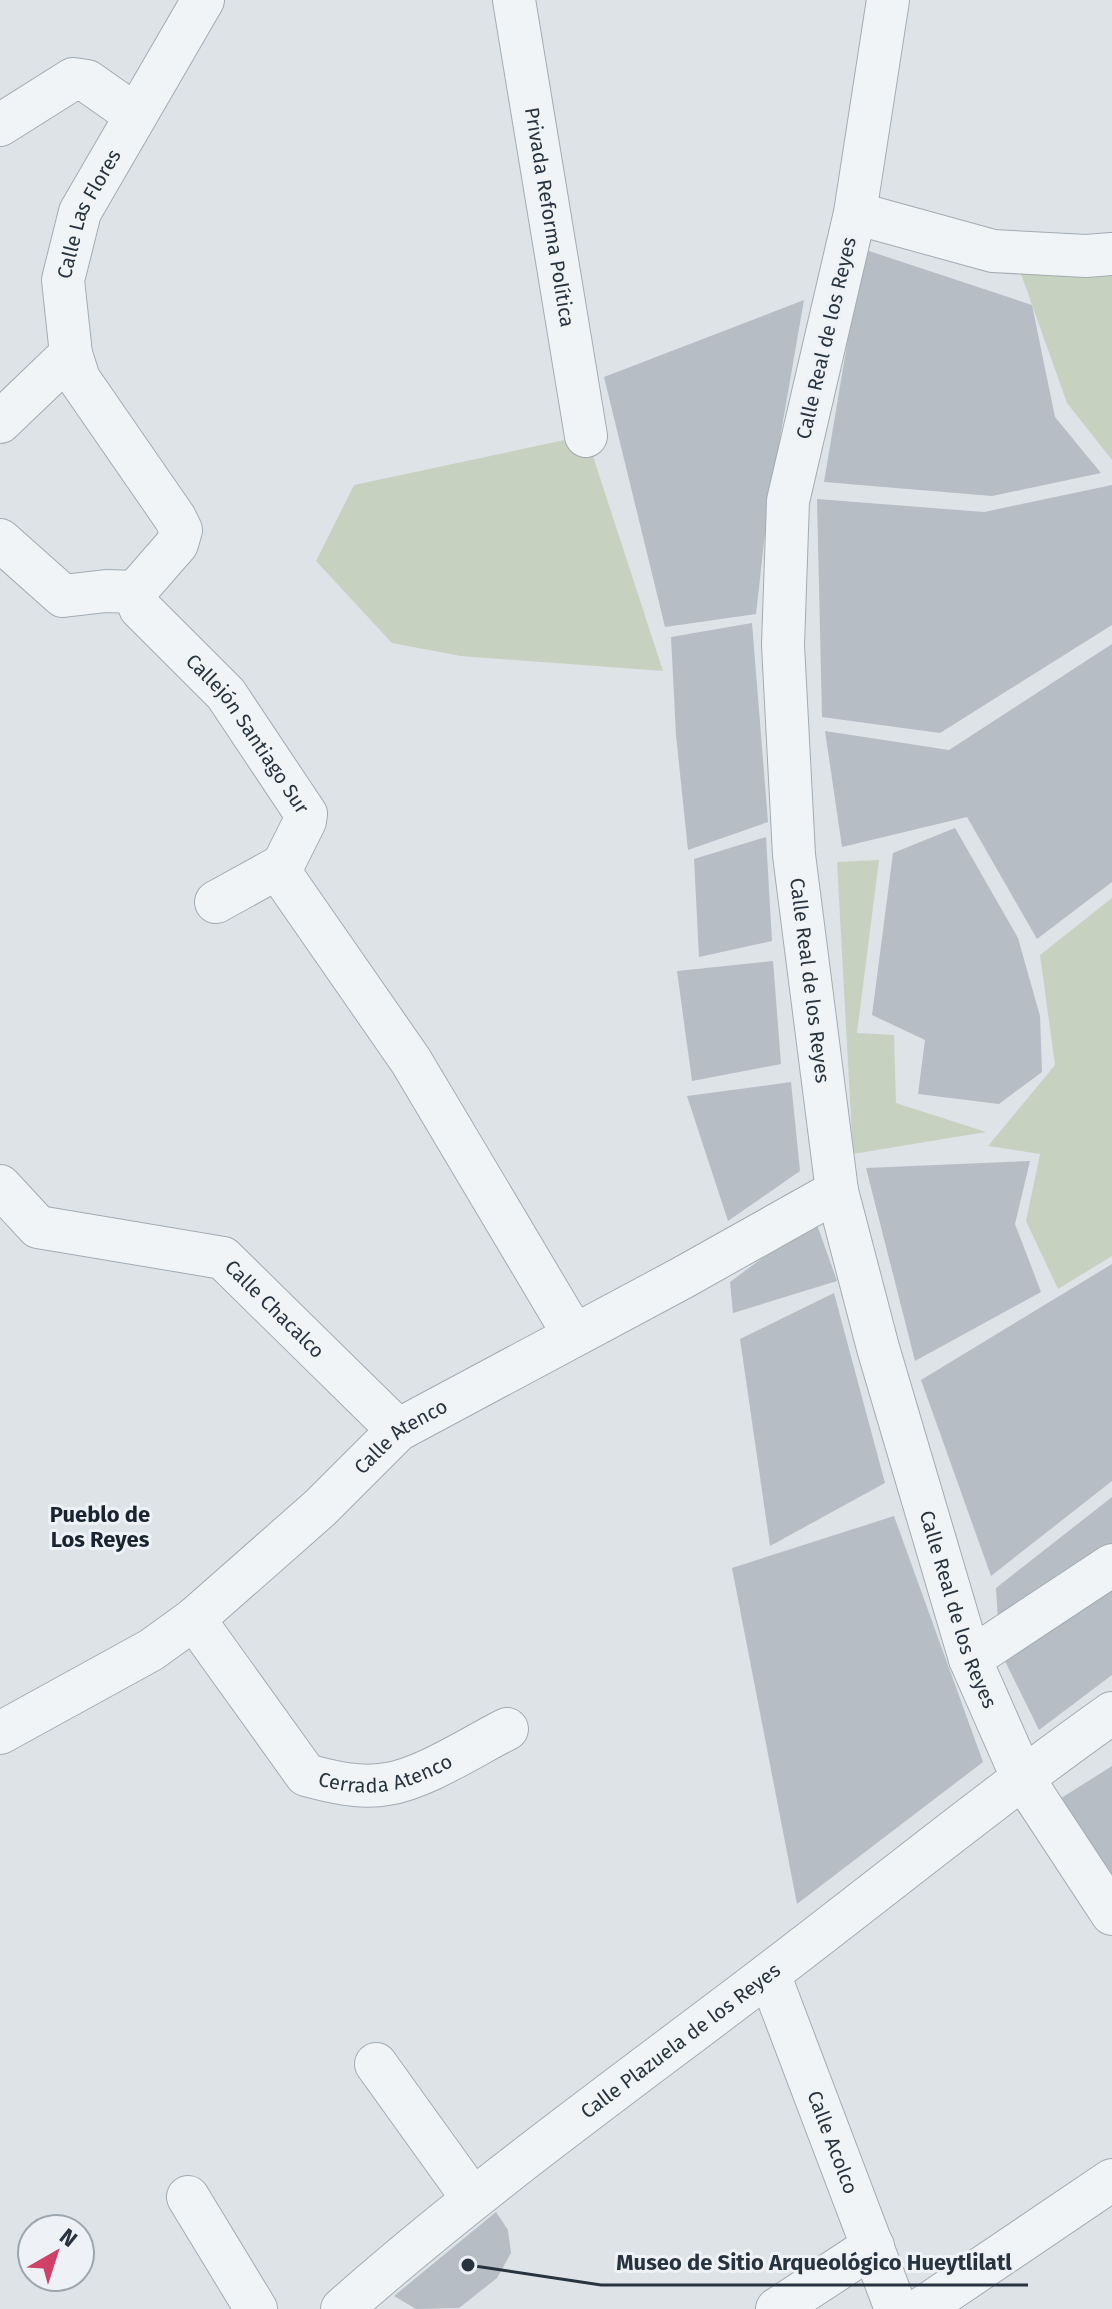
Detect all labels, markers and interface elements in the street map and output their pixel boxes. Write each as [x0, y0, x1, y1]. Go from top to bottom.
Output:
street label: Privada Reforma Política [520, 105, 580, 329]
street label: Calle Las Flores [52, 145, 126, 281]
street label: Calle Real de los Reyes [791, 235, 861, 441]
street label: Callejón Santiago Sur [181, 649, 314, 818]
street label: Calle Real de los Reyes [785, 876, 835, 1085]
street label: Calle Chacalco [220, 1255, 329, 1363]
street label: Calle Atenco [349, 1394, 451, 1479]
district label: Pueblo de Los Reyes [50, 1501, 150, 1553]
street label: Calle Real de los Reyes [915, 1508, 1002, 1712]
street label: Cerrada Atenco [316, 1749, 456, 1798]
street label: Calle Plazuela de los Reyes [576, 1958, 785, 2124]
street label: Calle Acolco [802, 2087, 863, 2197]
north arrow [16, 2213, 96, 2293]
text: N [54, 2223, 82, 2253]
callout: Museo de Sitio Arqueológico Hueytlilatl [601, 2239, 1028, 2285]
text: Museo de Sitio Arqueológico Hueytlilatl [616, 2249, 1012, 2276]

